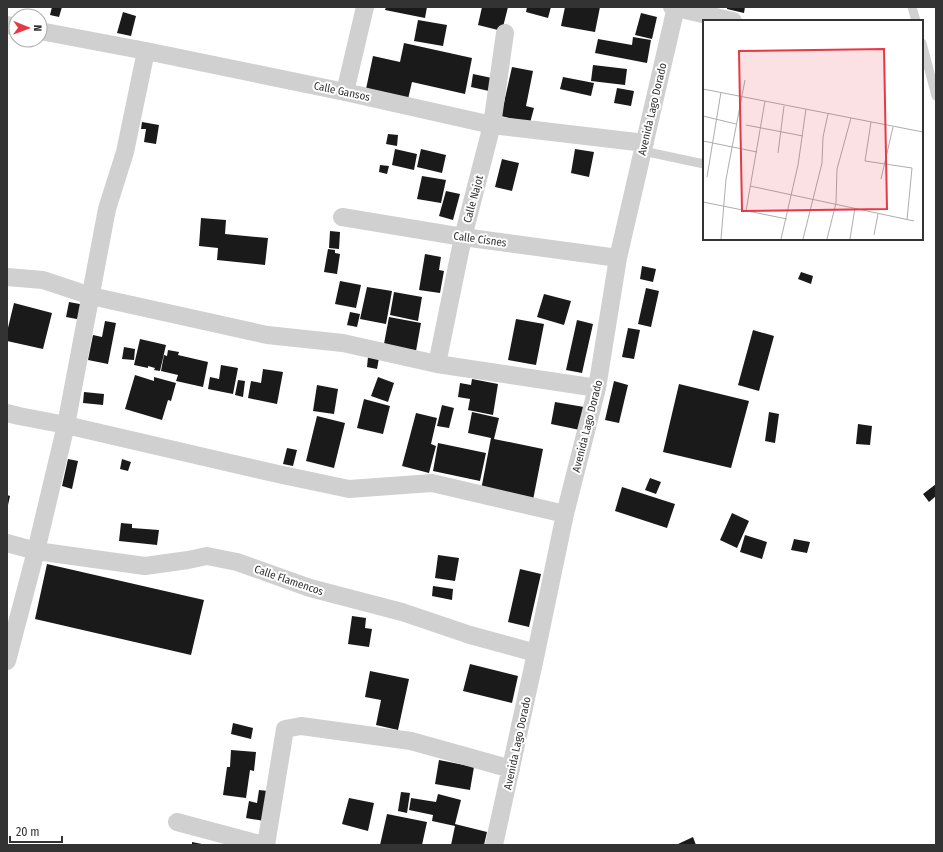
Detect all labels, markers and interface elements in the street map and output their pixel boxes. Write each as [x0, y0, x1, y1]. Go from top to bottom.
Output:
north arrow [8, 8, 48, 48]
inset map [703, 20, 923, 240]
text: N [31, 25, 44, 32]
street label: Avenida Lago Dorado [636, 61, 670, 157]
street label: Calle Gansos [313, 79, 372, 104]
street label: Calle Najot [461, 174, 486, 224]
street label: Calle Cisnes [453, 229, 508, 250]
street label: Avenida Lago Dorado [570, 378, 605, 474]
street label: Calle Flamencos [253, 563, 325, 598]
street label: Avenida Lago Dorado [501, 695, 534, 791]
scale bar [10, 818, 62, 844]
text: 20 m [16, 825, 40, 839]

